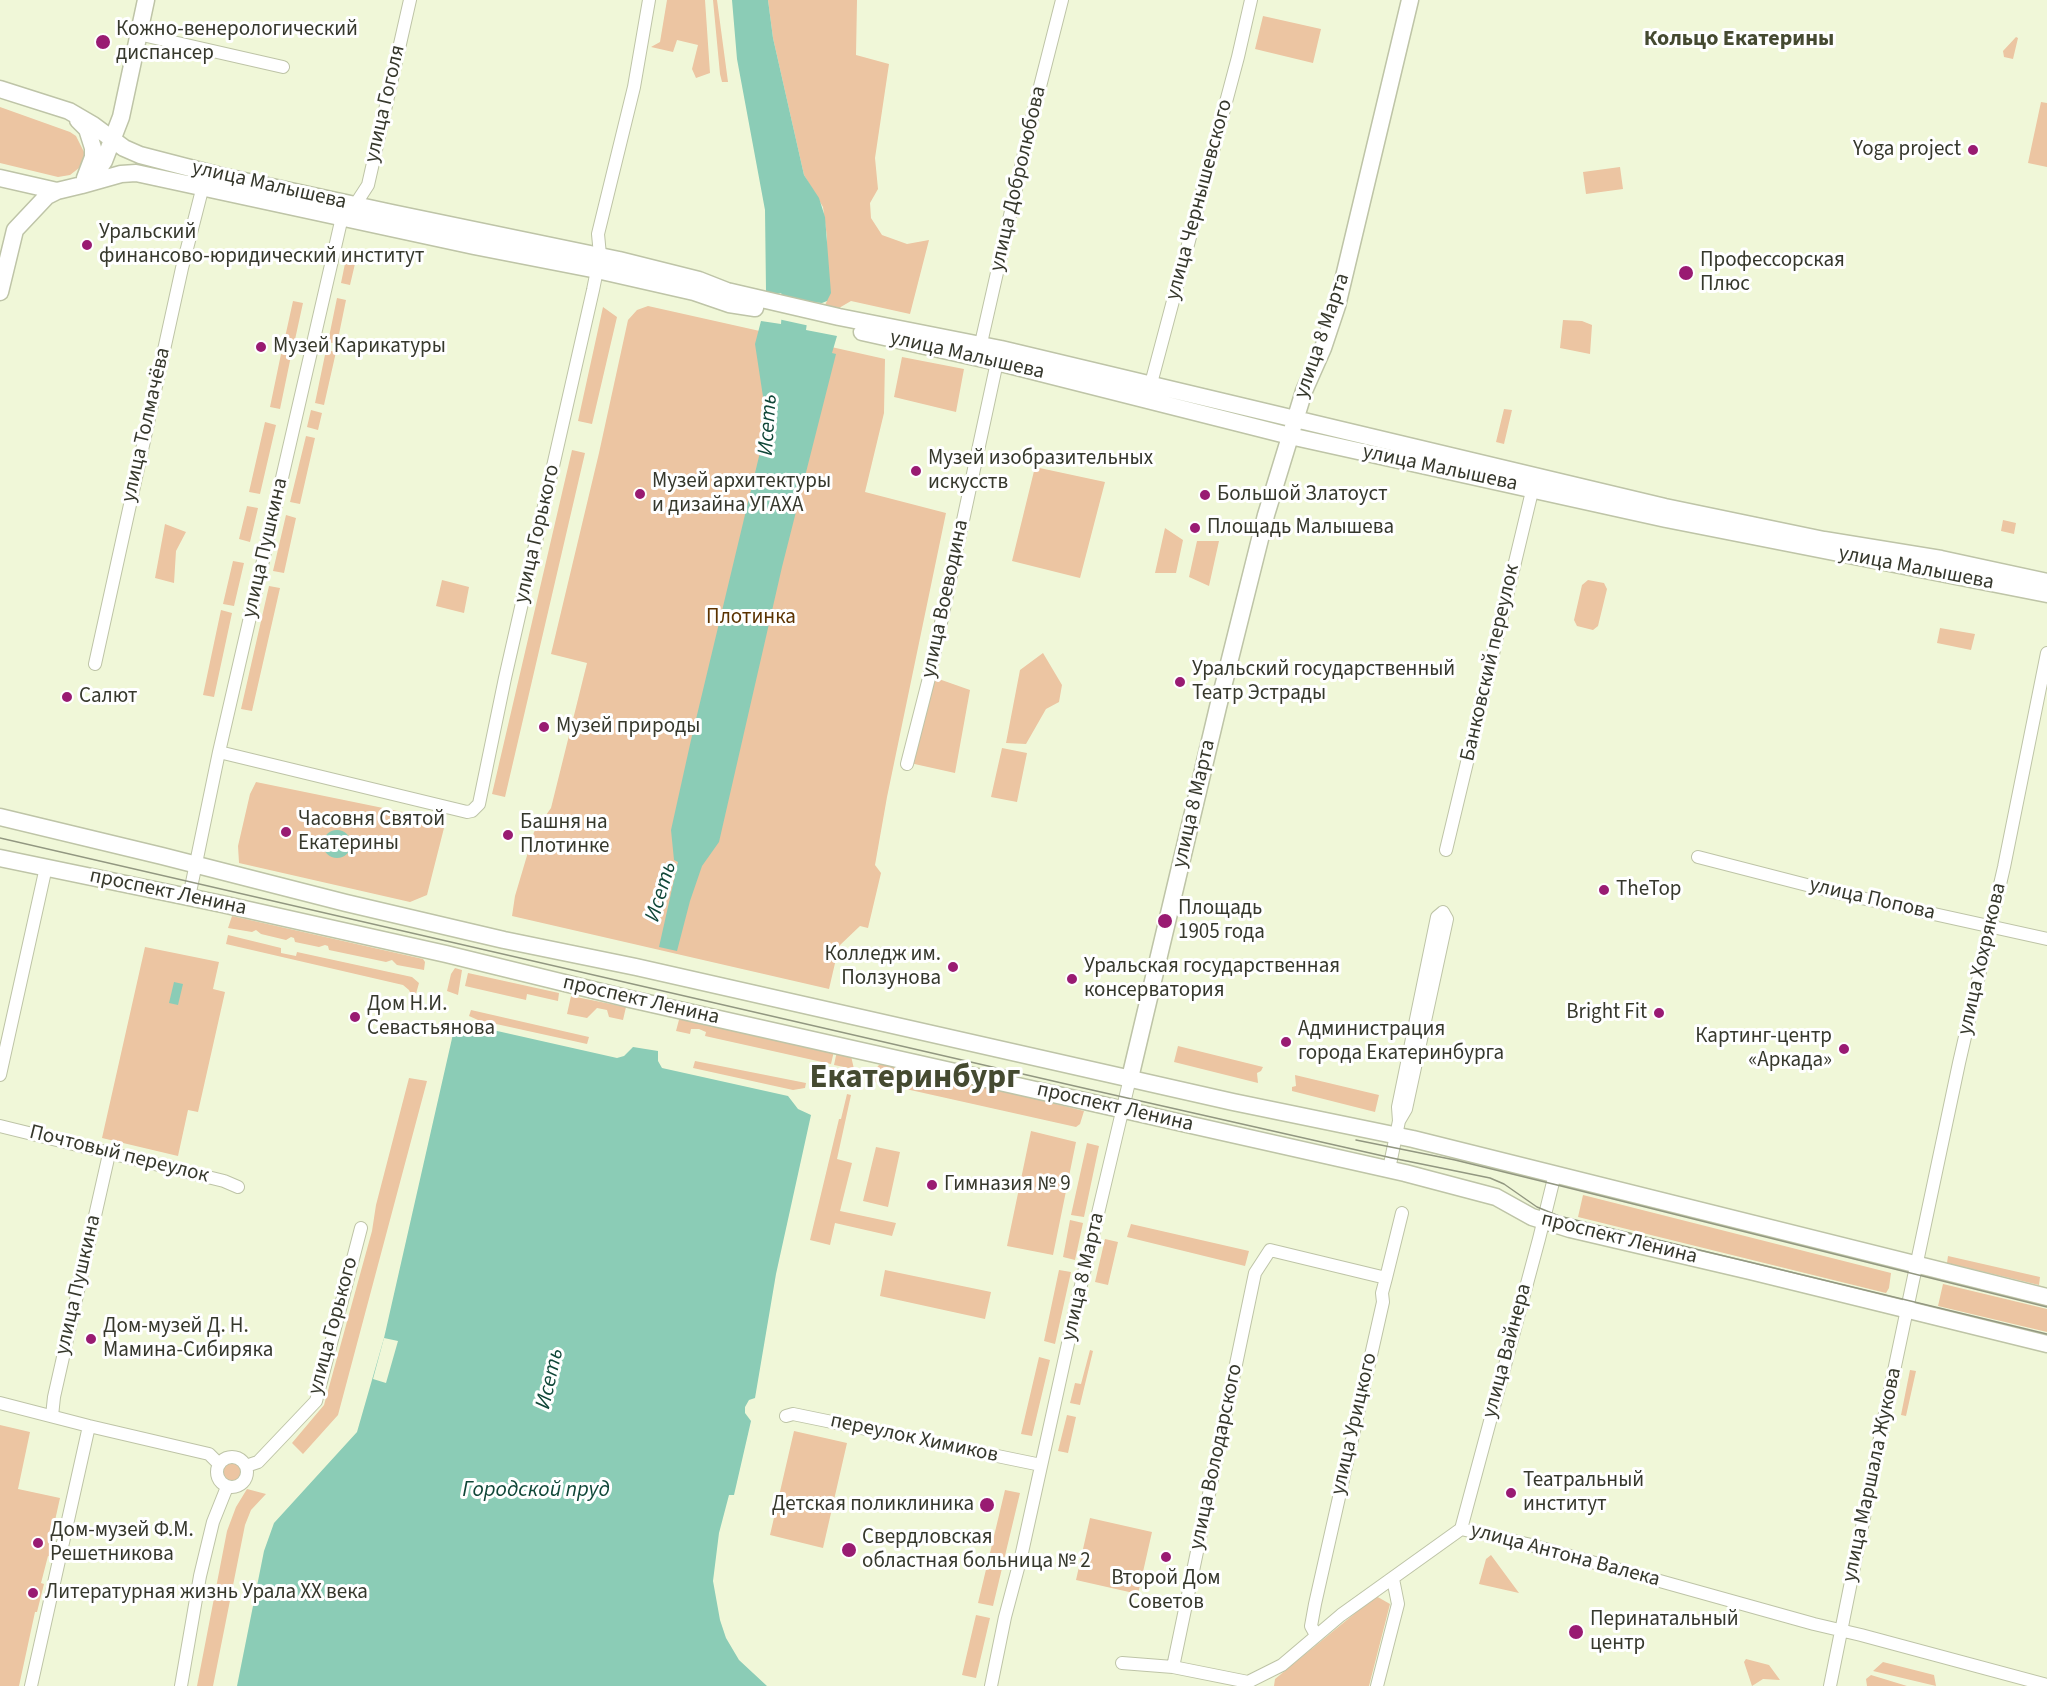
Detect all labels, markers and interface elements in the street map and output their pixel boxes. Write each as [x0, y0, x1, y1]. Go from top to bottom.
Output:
place label: Кожно-венерологический диспансер [116, 17, 358, 67]
district label: Кольцо Екатерины [1644, 27, 1834, 53]
marker: Кожно-венерологический диспансер [94, 33, 112, 51]
street label: улица Гоголя [360, 43, 412, 165]
street label: улица Добролюбова [985, 84, 1053, 274]
street label: улица Чернышевского [1161, 97, 1239, 303]
place label: Yoga projeсt [1853, 137, 1961, 163]
marker: Yoga projeсt [1966, 143, 1980, 157]
street label: улица Малышева [189, 156, 349, 216]
place label: Уральский финансово-юридический институт [99, 220, 425, 270]
marker: Уральский финансово-юридический институт [80, 238, 94, 252]
place label: Профессорская Плюс [1700, 248, 1845, 298]
marker: Профессорская Плюс [1677, 264, 1695, 282]
street label: улица 8 Марта [1290, 270, 1356, 402]
street label: улица Малышева [887, 326, 1047, 386]
place label: Музей Карикатуры [273, 334, 446, 360]
marker: Музей Карикатуры [254, 340, 268, 354]
street label: улица Толмачёва [117, 345, 177, 505]
water label: Исеть [754, 393, 784, 457]
street label: улица Малышева [1360, 440, 1520, 498]
place label: Музей изобразительных искусств [928, 446, 1153, 496]
street label: улица Горького [510, 462, 566, 606]
marker: Музей изобразительных искусств [909, 464, 923, 478]
place label: Музей архитектуры и дизайна УГАХА [652, 469, 831, 519]
street label: улица Пушкина [238, 476, 294, 620]
place label: Большой Златоуст [1217, 482, 1388, 508]
marker: Музей архитектуры и дизайна УГАХА [633, 487, 647, 501]
marker: Большой Златоуст [1198, 488, 1212, 502]
place label: Площадь Малышева [1207, 515, 1394, 541]
street label: улица Воеводина [917, 518, 975, 680]
marker: Площадь Малышева [1188, 521, 1202, 535]
street label: улица Малышева [1836, 542, 1996, 596]
street label: Банковский переулок [1456, 562, 1526, 764]
park label: Плотинка [706, 605, 796, 631]
place label: Уральский государственный Театр Эстрады [1192, 657, 1455, 707]
marker: Уральский государственный Театр Эстрады [1173, 675, 1187, 689]
place label: Салют [79, 684, 138, 710]
marker: Салют [60, 690, 74, 704]
place label: Музей природы [556, 714, 700, 740]
marker: Музей природы [537, 720, 551, 734]
street label: улица 8 Марта [1168, 737, 1222, 871]
place label: Часовня Святой Екатерины [298, 807, 445, 857]
place label: Башня на Плотинке [520, 810, 609, 860]
marker: Часовня Святой Екатерины [279, 825, 293, 839]
marker: Башня на Плотинке [501, 828, 515, 842]
water label: Исеть [640, 859, 684, 925]
street label: проспект Ленина [87, 864, 249, 922]
street label: улица Попова [1807, 873, 1937, 927]
place label: TheTop [1616, 877, 1682, 903]
street label: улица Хохрякова [1953, 881, 2013, 1037]
marker: TheTop [1597, 883, 1611, 897]
place label: Площадь 1905 года [1178, 896, 1265, 946]
marker: Площадь 1905 года [1156, 912, 1174, 930]
place label: Колледж им. Ползунова [825, 942, 941, 992]
place label: Уральская государственная консерватория [1084, 954, 1340, 1004]
marker: Колледж им. Ползунова [946, 960, 960, 974]
street label: проспект Ленина [560, 971, 722, 1031]
marker: Уральская государственная консерватория [1065, 972, 1079, 986]
place label: Дом Н.И. Севастьянова [367, 992, 495, 1042]
place label: Bright Fit [1566, 1000, 1647, 1026]
marker: Bright Fit [1652, 1006, 1666, 1020]
marker: Дом Н.И. Севастьянова [348, 1010, 362, 1024]
place label: Администрация города Екатеринбурга [1298, 1017, 1504, 1067]
place label: Картинг-центр «Аркада» [1695, 1024, 1832, 1074]
marker: Администрация города Екатеринбурга [1279, 1035, 1293, 1049]
marker: Картинг-центр «Аркада» [1837, 1042, 1851, 1056]
district label: Екатеринбург [809, 1060, 1021, 1100]
street label: проспект Ленина [1034, 1078, 1196, 1138]
street label: Почтовый переулок [27, 1121, 211, 1189]
place label: Гимназия № 9 [944, 1172, 1071, 1198]
marker: Гимназия № 9 [925, 1178, 939, 1192]
street label: проспект Ленина [1538, 1207, 1700, 1271]
street label: улица 8 Марта [1057, 1210, 1111, 1344]
street label: улица Пушкина [51, 1213, 107, 1357]
street label: улица Горького [304, 1254, 364, 1398]
street label: улица Вайнера [1478, 1281, 1538, 1421]
place label: Дом-музей Д. Н. Мамина-Сибиряка [103, 1314, 273, 1364]
marker: Дом-музей Д. Н. Мамина-Сибиряка [84, 1332, 98, 1346]
water label: Исеть [531, 1346, 571, 1412]
street label: улица Урицкого [1326, 1350, 1384, 1498]
street label: улица Володарского [1185, 1362, 1249, 1552]
street label: улица Маршала Жукова [1838, 1365, 1908, 1585]
street label: переулок Химиков [828, 1409, 1000, 1469]
place label: Театральный институт [1523, 1468, 1644, 1518]
water label: Городской пруд [462, 1478, 610, 1504]
marker: Театральный институт [1504, 1486, 1518, 1500]
place label: Детская поликлиника [772, 1492, 974, 1518]
marker: Детская поликлиника [978, 1496, 996, 1514]
place label: Дом-музей Ф.М. Решетникова [50, 1518, 194, 1568]
street label: улица Антона Валека [1468, 1519, 1662, 1593]
place label: Свердловская областная больница № 2 [862, 1525, 1091, 1575]
marker: Дом-музей Ф.М. Решетникова [31, 1536, 45, 1550]
marker: Свердловская областная больница № 2 [840, 1541, 858, 1559]
marker: Второй Дом Советов [1159, 1550, 1173, 1564]
place label: Второй Дом Советов [1111, 1566, 1221, 1616]
place label: Литературная жизнь Урала XX века [45, 1580, 368, 1606]
marker: Литературная жизнь Урала XX века [26, 1586, 40, 1600]
place label: Перинатальный центр [1590, 1607, 1739, 1657]
marker: Перинатальный центр [1567, 1623, 1585, 1641]

